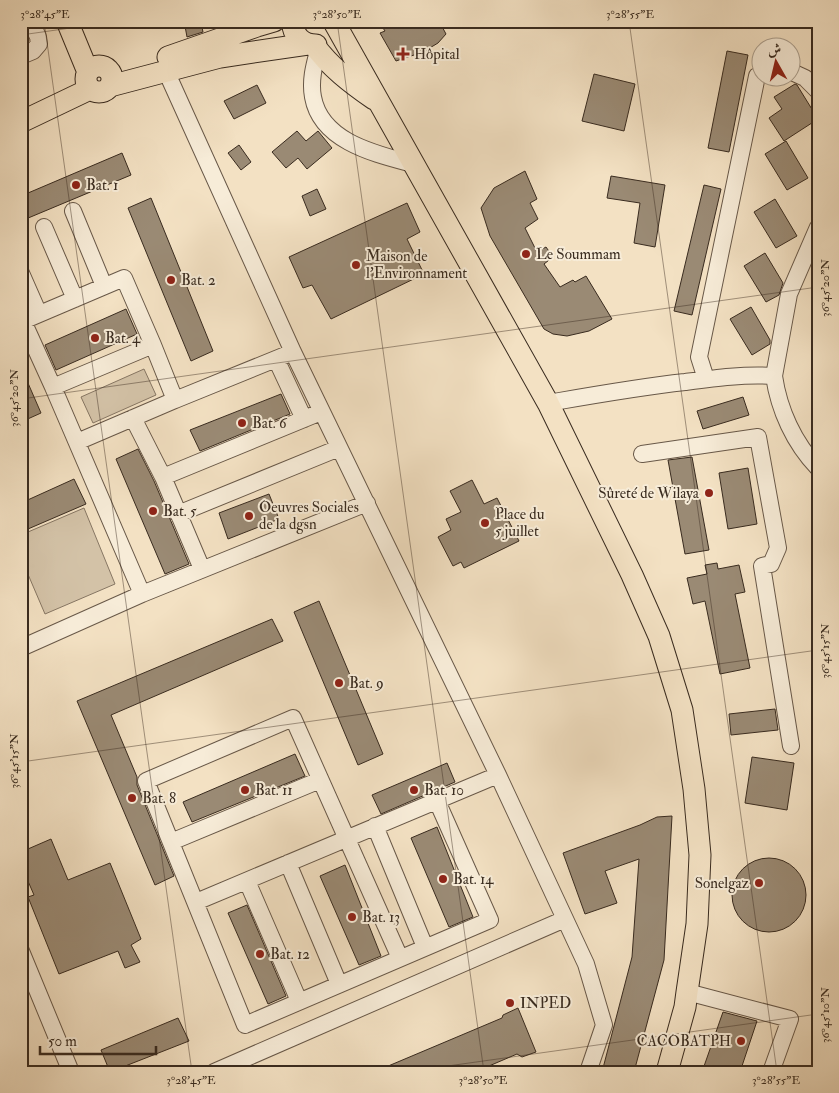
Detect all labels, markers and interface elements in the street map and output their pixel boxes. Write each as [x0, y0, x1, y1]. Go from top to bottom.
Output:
text: 3°28'45"E [20, 7, 70, 22]
text: 3°28'50"E [313, 7, 362, 22]
text: 3°28'55"E [606, 7, 654, 22]
north arrow [752, 38, 802, 88]
text: ش [766, 40, 782, 59]
place label: Hôpital [414, 45, 460, 65]
marker: Hôpital [396, 47, 410, 61]
place label: Bat. 1 [86, 176, 118, 195]
marker: Bat. 1 [70, 179, 82, 191]
place label: Le Soummam [536, 245, 621, 264]
place label: Maison de l'Environnament [366, 247, 467, 283]
marker: Le Soummam [520, 248, 532, 260]
marker: Maison de l'Environnament [350, 259, 362, 271]
text: 36°45'20"N [818, 259, 833, 317]
place label: Bat. 2 [181, 271, 216, 290]
marker: Bat. 2 [165, 274, 177, 286]
place label: Bat. 4 [105, 329, 141, 348]
marker: Bat. 4 [89, 332, 101, 344]
text: 36°45'20"N [7, 369, 22, 427]
place label: Bat. 6 [252, 414, 288, 433]
marker: Bat. 6 [236, 417, 248, 429]
place label: Sûreté de Wilaya [598, 484, 700, 503]
marker: Sûreté de Wilaya [703, 487, 715, 499]
place label: Oeuvres Sociales de la dgsn [259, 498, 359, 534]
place label: Bat. 5 [163, 502, 197, 521]
marker: Bat. 5 [147, 505, 159, 517]
place label: Place du 5 juillet [495, 505, 545, 541]
marker: Oeuvres Sociales de la dgsn [243, 510, 255, 522]
marker: Place du 5 juillet [479, 517, 491, 529]
text: 36°45'15"N [818, 623, 833, 679]
place label: Bat. 9 [349, 674, 384, 693]
marker: Bat. 9 [333, 677, 345, 689]
text: 36°45'15"N [7, 733, 22, 789]
place label: Bat. 11 [255, 781, 293, 800]
place label: Bat. 10 [424, 781, 464, 800]
marker: Bat. 11 [239, 784, 251, 796]
marker: Bat. 10 [408, 784, 420, 796]
place label: Bat. 8 [142, 789, 176, 808]
marker: Bat. 8 [126, 792, 138, 804]
place label: Bat. 14 [453, 870, 494, 889]
marker: Bat. 14 [437, 873, 449, 885]
place label: Sonelgaz [695, 874, 749, 893]
marker: Sonelgaz [753, 877, 765, 889]
place label: Bat. 13 [362, 908, 400, 927]
marker: Bat. 13 [346, 911, 358, 923]
place label: Bat. 12 [270, 945, 310, 964]
marker: Bat. 12 [254, 948, 266, 960]
text: 36°45'10"N [818, 987, 833, 1043]
place label: INPED [520, 994, 571, 1013]
marker: INPED [504, 997, 516, 1009]
scale bar [40, 1023, 156, 1055]
text: 50 m [48, 1032, 77, 1051]
place label: CACOBATPH [637, 1032, 731, 1051]
marker: CACOBATPH [735, 1035, 747, 1047]
text: 3°28'45"E [166, 1073, 216, 1088]
text: 3°28'50"E [459, 1073, 508, 1088]
text: 3°28'55"E [752, 1073, 800, 1088]

